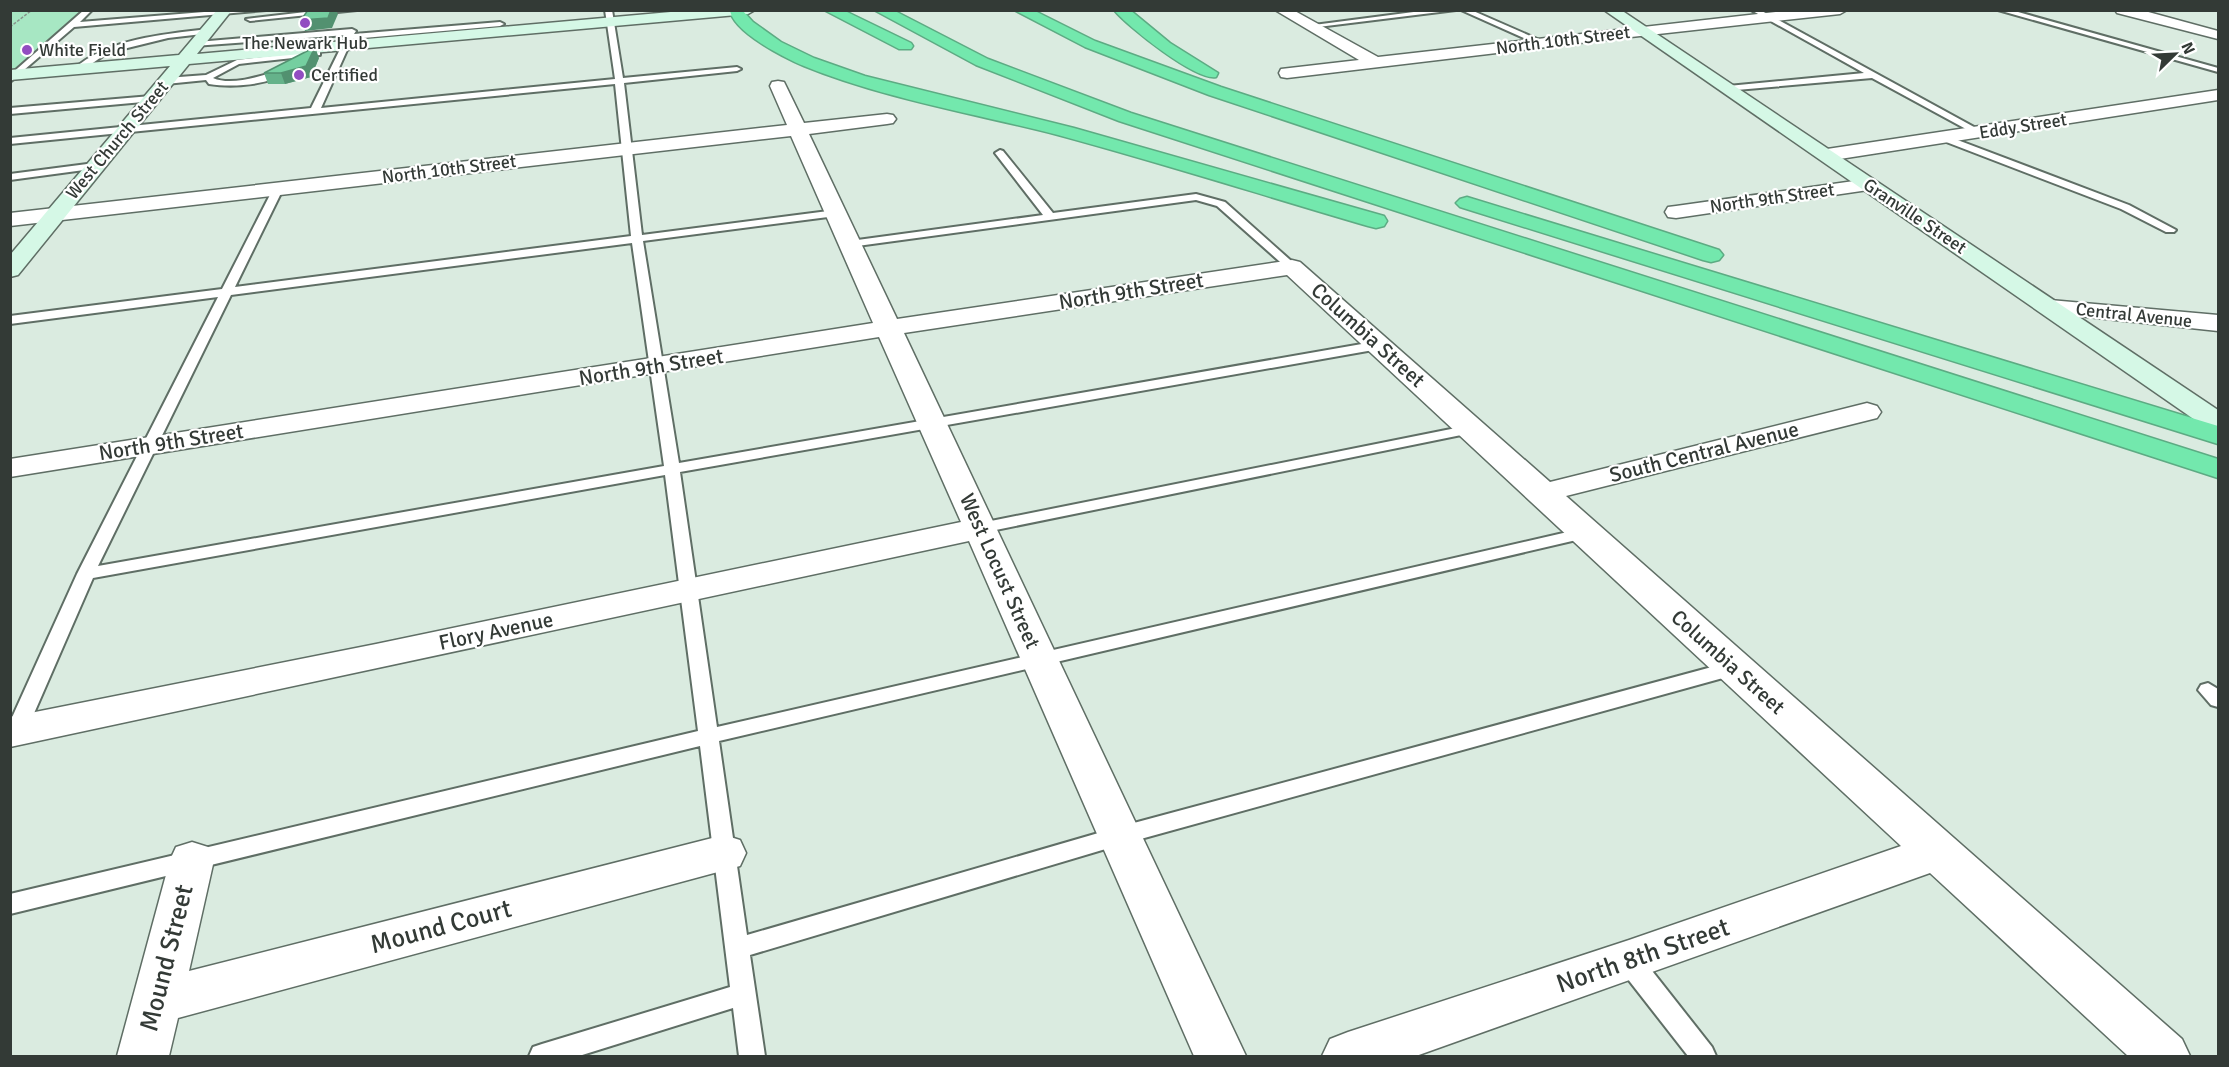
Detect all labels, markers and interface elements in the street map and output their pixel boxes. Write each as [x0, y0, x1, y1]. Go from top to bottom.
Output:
marker: The Newark Hub [298, 16, 312, 30]
street label: North 10th Street [1495, 21, 1631, 59]
north arrow [2145, 24, 2205, 84]
place label: The Newark Hub [242, 32, 368, 54]
place label: White Field [39, 39, 126, 61]
text: N [2176, 39, 2199, 57]
marker: White Field [20, 43, 34, 57]
place label: Certified [311, 64, 378, 86]
marker: Certified [292, 68, 306, 82]
street label: West Church Street [61, 76, 173, 204]
street label: Eddy Street [1978, 108, 2068, 144]
street label: North 10th Street [381, 150, 517, 188]
street label: Granville Street [1859, 173, 1971, 259]
street label: North 9th Street [1708, 178, 1836, 218]
street label: North 9th Street [1057, 267, 1205, 315]
street label: Columbia Street [1306, 277, 1430, 393]
street label: Central Avenue [2075, 298, 2193, 332]
street label: North 9th Street [577, 343, 725, 391]
street label: South Central Avenue [1607, 416, 1801, 488]
street label: North 9th Street [97, 418, 245, 466]
street label: West Locust Street [954, 489, 1046, 653]
street label: Columbia Street [1666, 604, 1790, 720]
street label: Flory Avenue [436, 606, 556, 656]
street label: Mound Street [133, 881, 201, 1035]
street label: Mound Court [367, 893, 515, 961]
street label: North 8th Street [1552, 911, 1734, 1001]

